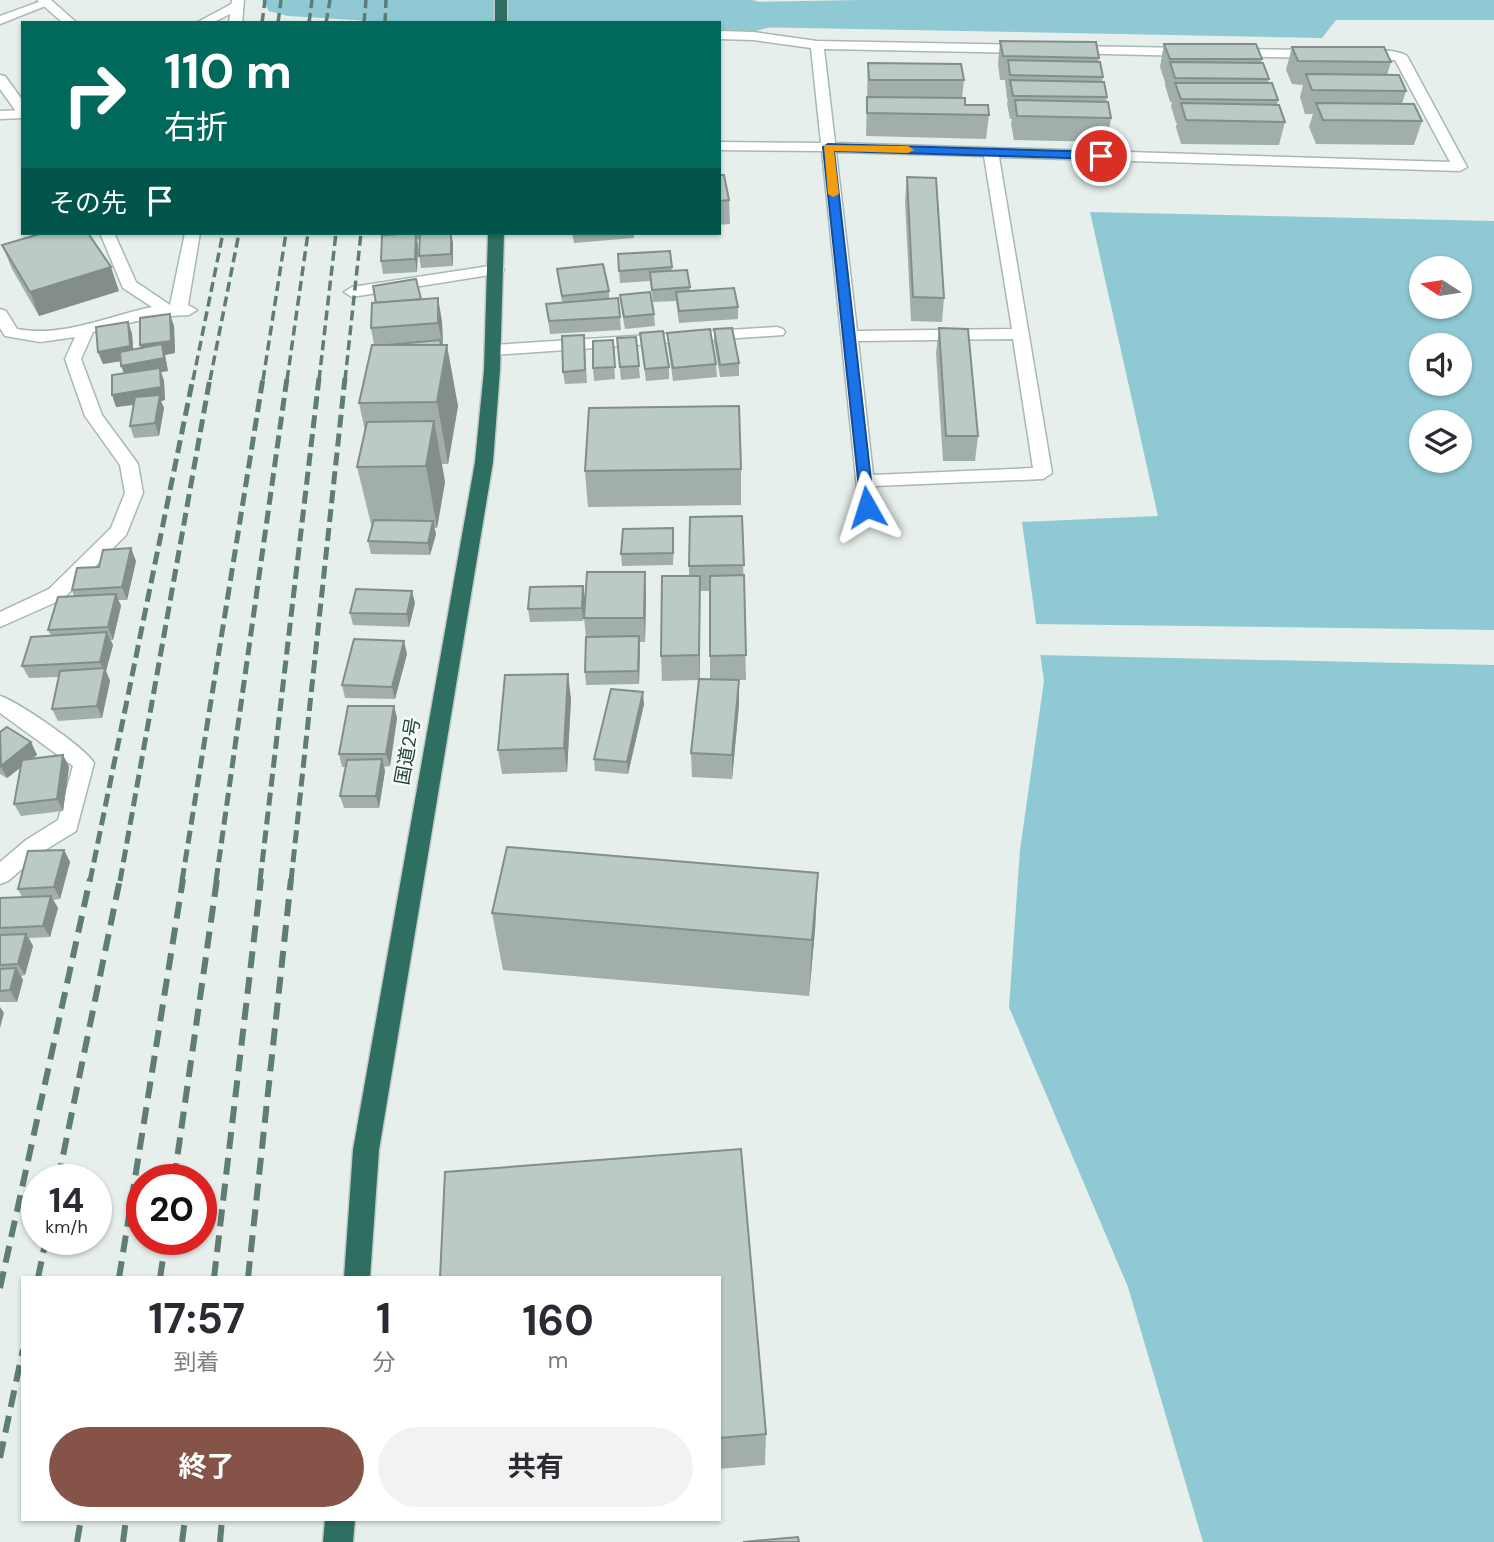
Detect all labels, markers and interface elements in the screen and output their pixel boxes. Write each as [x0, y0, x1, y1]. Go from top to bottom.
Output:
text: 110 m [164, 39, 292, 103]
icon: right [49, 49, 140, 140]
text: 右折 [164, 106, 228, 148]
pin [1071, 126, 1131, 186]
icon: arrive [1082, 137, 1120, 175]
icon: arrive [141, 182, 179, 220]
text: その先 [49, 186, 127, 220]
north arrow [1409, 256, 1472, 318]
map controls [1409, 256, 1472, 473]
button: sound [1409, 333, 1472, 396]
button: layers [1409, 410, 1472, 473]
position arrow [830, 470, 904, 544]
street label: 国道2号 [389, 715, 426, 787]
speed limit sign: 20 [126, 1164, 217, 1255]
text: 14 [49, 1177, 84, 1223]
text: km/h [45, 1215, 88, 1239]
text: 17:57 [148, 1291, 245, 1346]
text: 1 [376, 1291, 391, 1346]
text: 160 [522, 1293, 594, 1348]
text: m [548, 1345, 568, 1375]
text: 到着 [174, 1347, 220, 1377]
text: 分 [372, 1347, 395, 1377]
button: 終了 [49, 1427, 364, 1507]
button: 共有 [378, 1427, 693, 1507]

